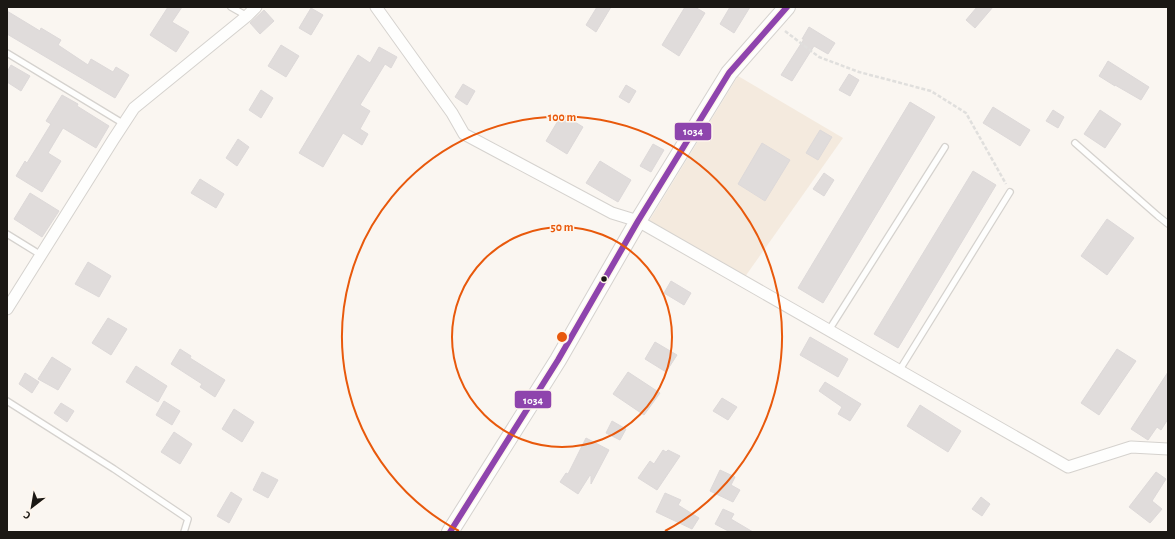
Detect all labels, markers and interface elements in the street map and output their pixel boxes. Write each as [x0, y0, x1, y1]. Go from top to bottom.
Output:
text: 100 m [548, 111, 576, 123]
line badge: 1034 [674, 122, 712, 141]
text: 1034 [683, 126, 703, 137]
text: 50 m [551, 221, 574, 233]
unlabelled marker [599, 274, 609, 284]
centre of rings [555, 330, 569, 344]
line badge: 1034 [514, 390, 552, 409]
text: 1034 [523, 395, 543, 406]
north arrow [12, 487, 52, 527]
text: С [22, 509, 33, 521]

